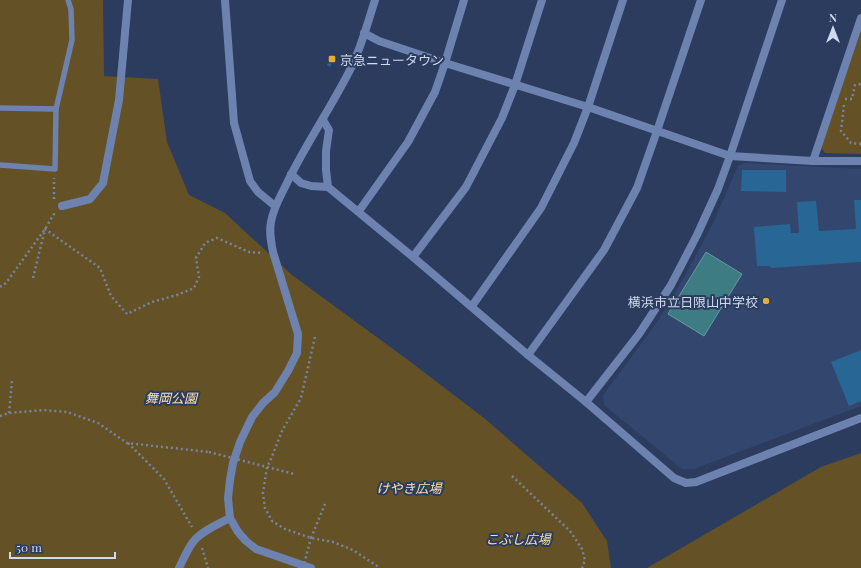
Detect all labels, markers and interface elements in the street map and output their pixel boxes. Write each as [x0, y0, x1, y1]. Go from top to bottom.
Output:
north arrow [813, 8, 853, 48]
text: N [829, 10, 837, 25]
place label: 京急ニュータウン [340, 51, 444, 68]
marker: 京急ニュータウン [327, 54, 337, 64]
place label: 横浜市立日限山中学校 [628, 293, 758, 310]
marker: 横浜市立日限山中学校 [761, 296, 771, 306]
park label: 舞岡公園 [145, 389, 199, 406]
park label: けやき広場 [376, 479, 443, 496]
park label: こぶし広場 [485, 530, 552, 547]
scale bar [10, 534, 115, 560]
text: 50 m [16, 539, 42, 555]

